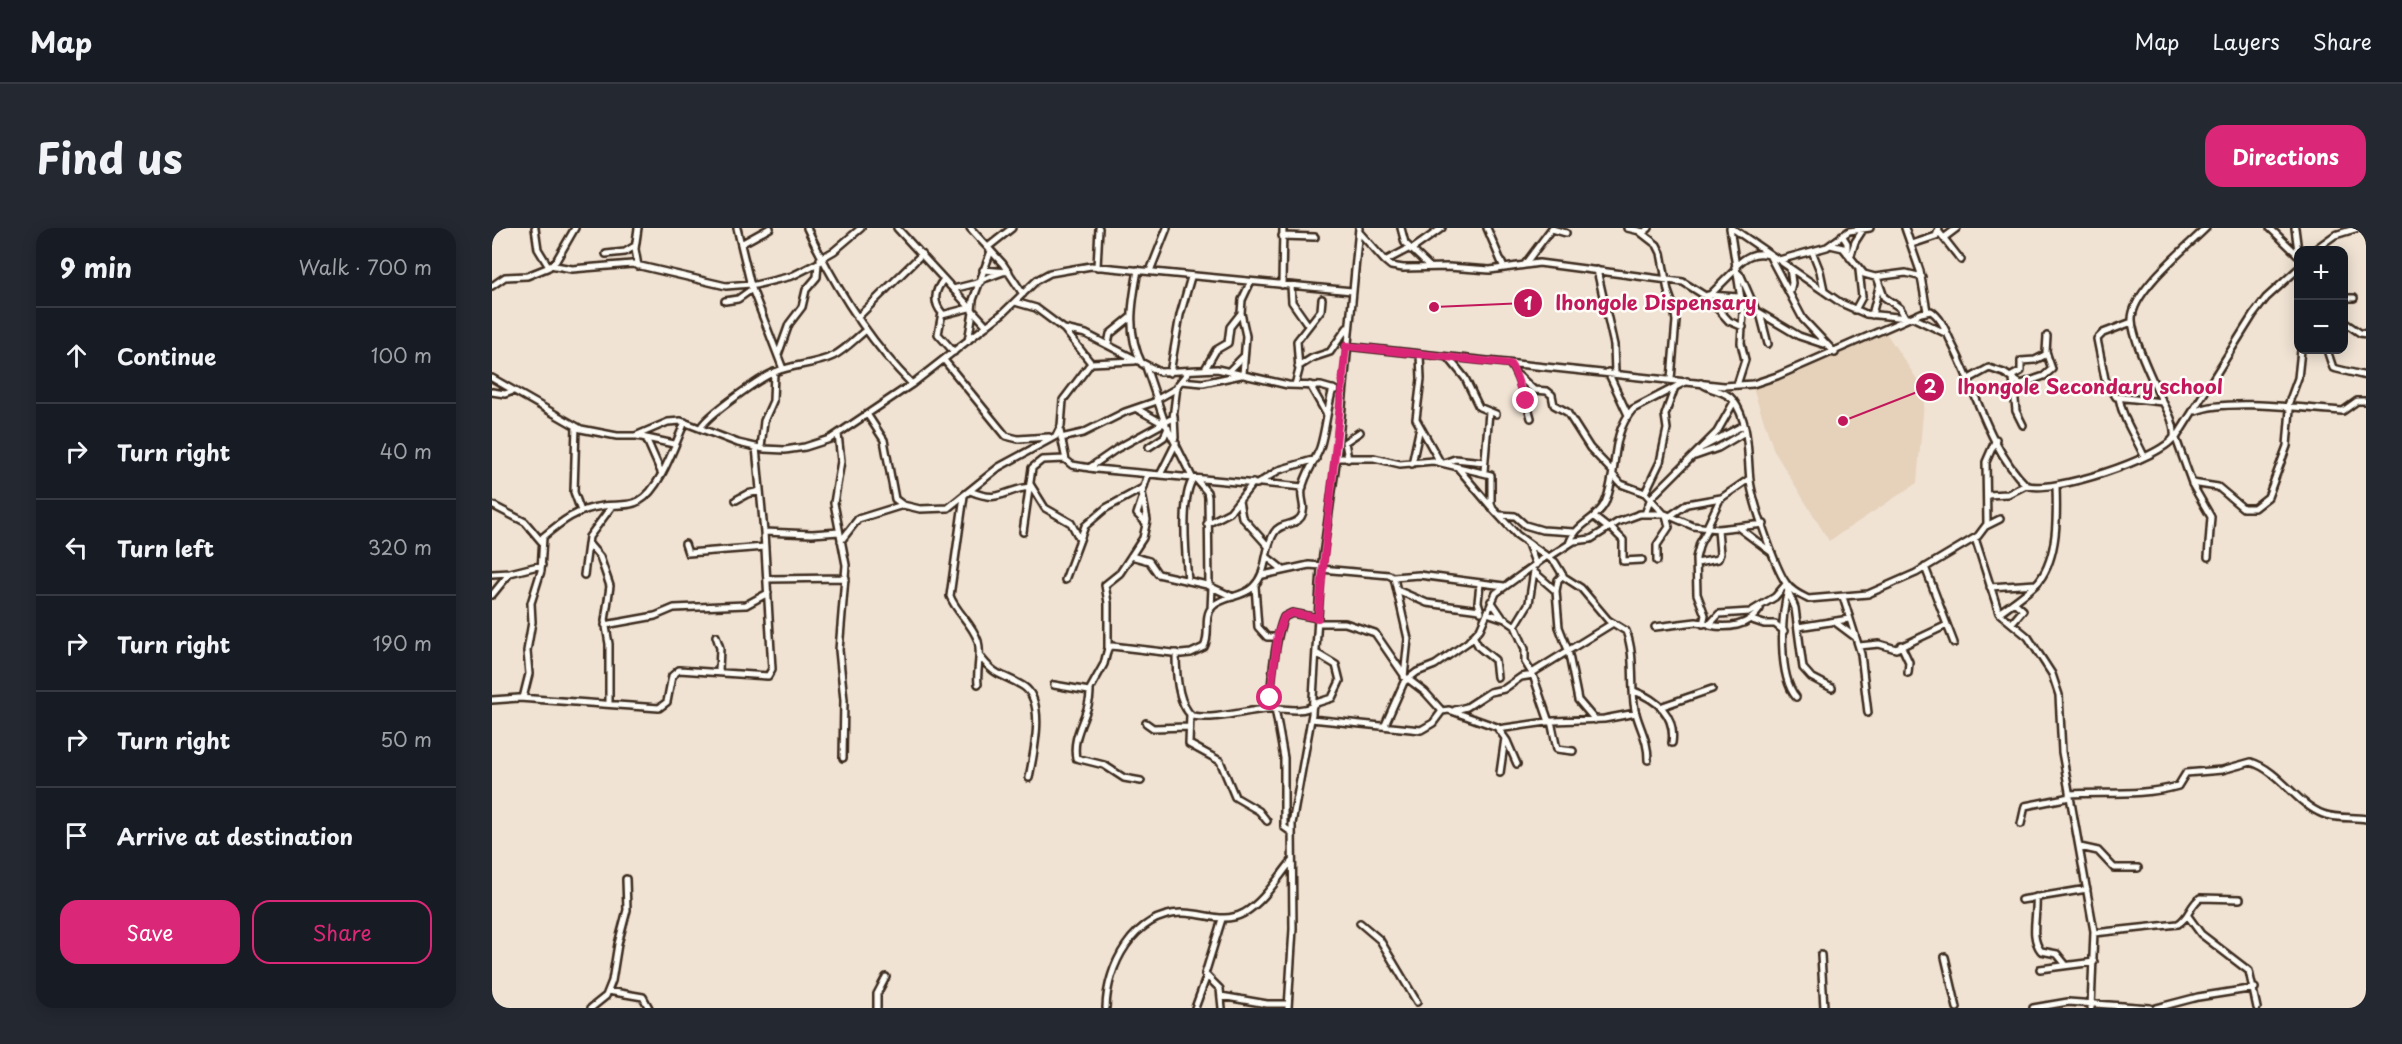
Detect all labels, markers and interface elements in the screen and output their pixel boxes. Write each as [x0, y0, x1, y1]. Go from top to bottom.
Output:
text: Map [30, 20, 92, 63]
text: Map [2135, 25, 2179, 57]
text: Layers [2212, 25, 2280, 57]
text: Share [2313, 25, 2372, 57]
text: Find us [36, 125, 183, 188]
button: Directions [2205, 125, 2366, 187]
map controls [2294, 246, 2348, 354]
button: + [2294, 246, 2348, 300]
text: 9 min [60, 248, 132, 287]
text: Walk · 700 m [299, 252, 432, 282]
callout: Ihongole Dispensary [1513, 284, 1770, 322]
text: Ihongole Dispensary [1555, 287, 1757, 317]
text: 1 [1524, 289, 1533, 316]
button: − [2294, 300, 2348, 354]
icon: ahead [60, 339, 93, 372]
text: Continue [117, 339, 216, 372]
text: 100 m [371, 340, 432, 370]
callout: Ihongole Secondary school [1915, 368, 2235, 406]
text: Ihongole Secondary school [1957, 371, 2223, 401]
text: 2 [1924, 372, 1937, 399]
route end [1512, 387, 1538, 413]
icon: right [60, 435, 93, 468]
text: Turn right [117, 435, 230, 468]
text: 40 m [380, 436, 432, 466]
icon: left [60, 531, 93, 564]
text: Turn left [117, 531, 214, 564]
text: 320 m [368, 532, 432, 562]
icon: right [60, 627, 93, 660]
text: Turn right [117, 627, 230, 660]
text: 190 m [373, 628, 432, 658]
route start [1256, 684, 1282, 710]
icon: right [60, 723, 93, 756]
text: Turn right [117, 723, 230, 756]
text: 50 m [380, 724, 432, 754]
icon: arrive [60, 819, 93, 852]
text: Arrive at destination [117, 819, 353, 852]
button: Save [60, 900, 240, 964]
button: Share [252, 900, 432, 964]

